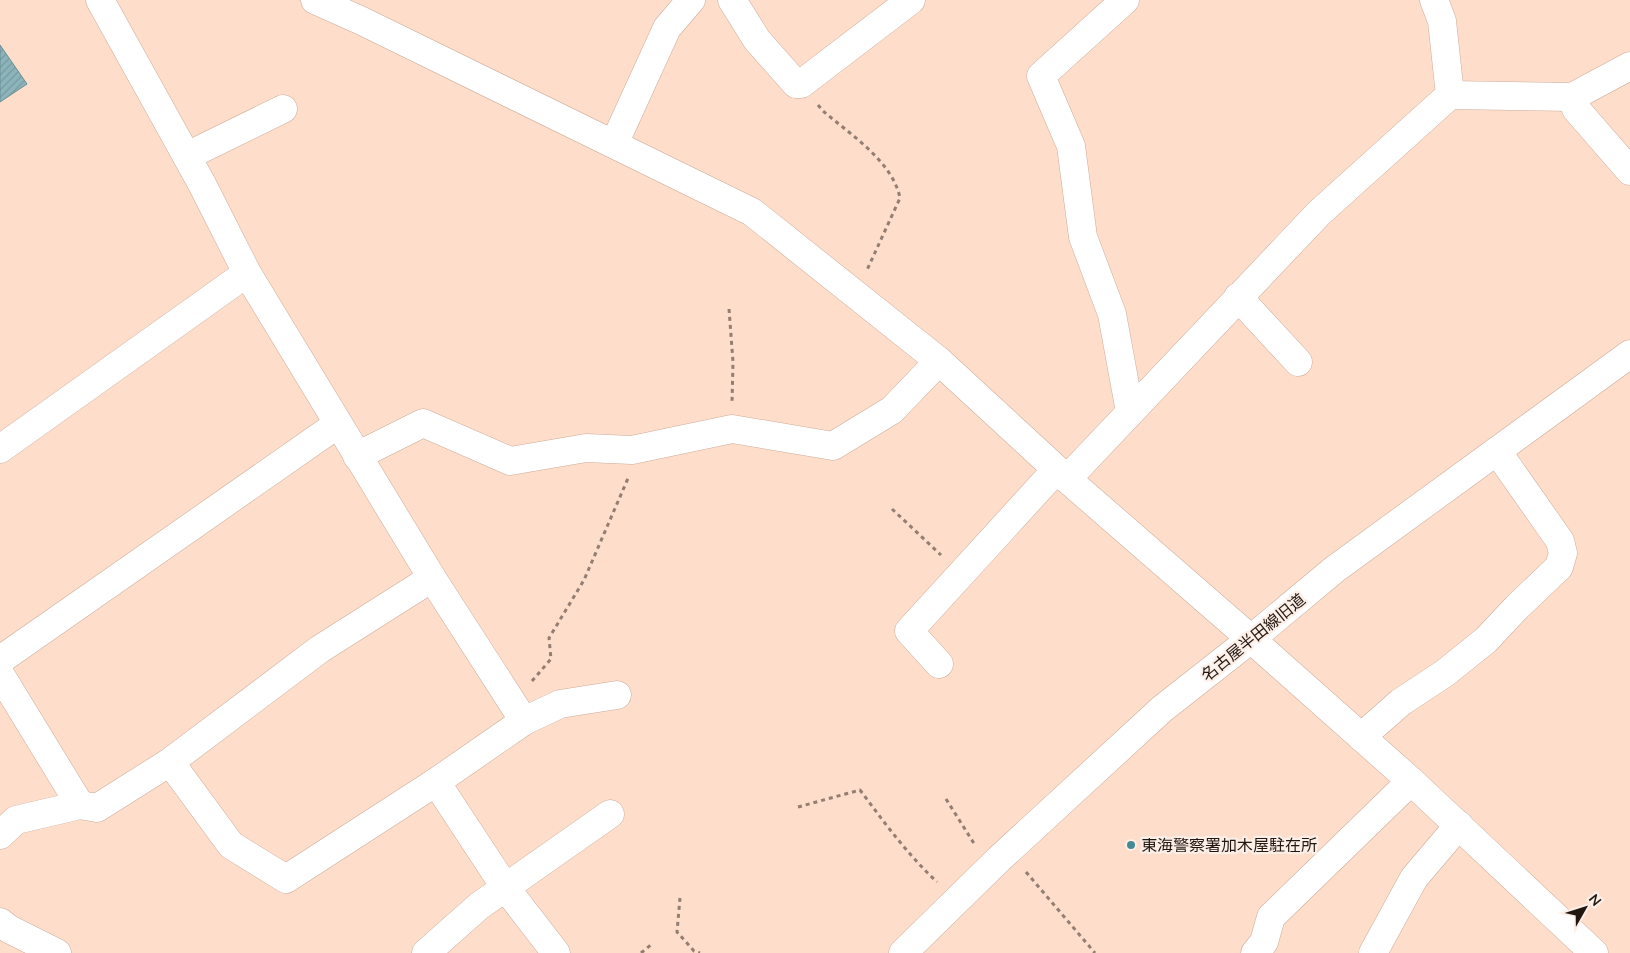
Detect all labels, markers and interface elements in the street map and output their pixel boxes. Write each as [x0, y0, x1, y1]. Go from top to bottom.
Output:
street label: 名古屋半田線旧道 [1197, 589, 1310, 687]
place label: 東海警察署加木屋駐在所 [1141, 835, 1317, 857]
marker: 東海警察署加木屋駐在所 [1125, 839, 1137, 851]
north arrow [1560, 883, 1610, 933]
text: N [1584, 890, 1605, 910]

